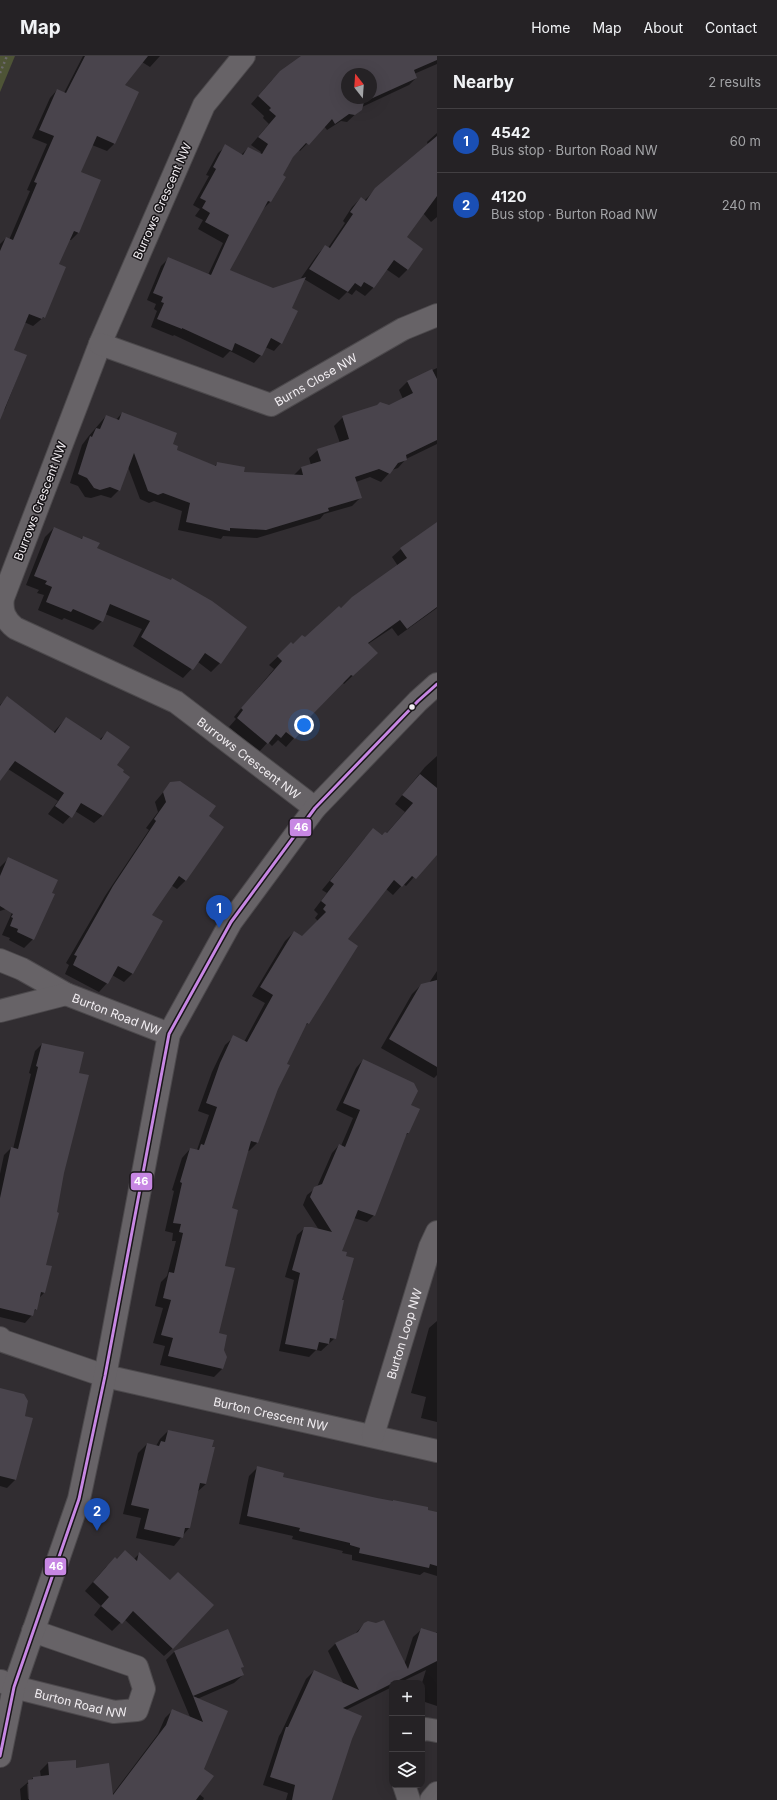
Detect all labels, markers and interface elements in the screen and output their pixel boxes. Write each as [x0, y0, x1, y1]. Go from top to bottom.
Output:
text: Map [20, 16, 61, 39]
text: Home [531, 19, 570, 36]
text: Map [592, 19, 622, 36]
text: About [644, 19, 683, 36]
text: Contact [705, 19, 757, 36]
north arrow [341, 68, 377, 104]
text: Nearby [453, 72, 514, 92]
text: 2 results [708, 74, 761, 90]
text: 4542 [491, 123, 530, 142]
text: 1 [463, 133, 469, 149]
text: 60 m [730, 133, 761, 149]
street label: Burrows Crescent NW [130, 140, 195, 262]
text: Bus stop · Burton Road NW [491, 142, 658, 158]
text: 4120 [491, 187, 527, 206]
text: 2 [462, 197, 470, 213]
text: 240 m [722, 197, 761, 213]
text: Bus stop · Burton Road NW [491, 206, 658, 222]
street label: Burns Close NW [272, 350, 360, 409]
street label: Burrows Crescent NW [10, 439, 70, 563]
unlabelled marker [407, 702, 417, 712]
street label: Burrows Crescent NW [194, 714, 304, 802]
your location [294, 715, 314, 735]
line badge: 46 [289, 818, 312, 837]
text: 46 [294, 820, 308, 834]
pin: 1 [206, 895, 232, 928]
street label: Burton Road NW [70, 990, 164, 1038]
line badge: 46 [130, 1172, 153, 1191]
text: 46 [134, 1174, 148, 1188]
street label: Burton Loop NW [383, 1286, 425, 1381]
street label: Burton Crescent NW [212, 1393, 330, 1434]
pin: 2 [84, 1498, 110, 1531]
line badge: 46 [44, 1557, 67, 1576]
text: 46 [49, 1559, 63, 1573]
map controls [389, 1680, 425, 1788]
button: + [389, 1680, 425, 1716]
street label: Burton Road NW [33, 1685, 128, 1720]
button: − [389, 1716, 425, 1752]
button: layers [389, 1752, 425, 1788]

